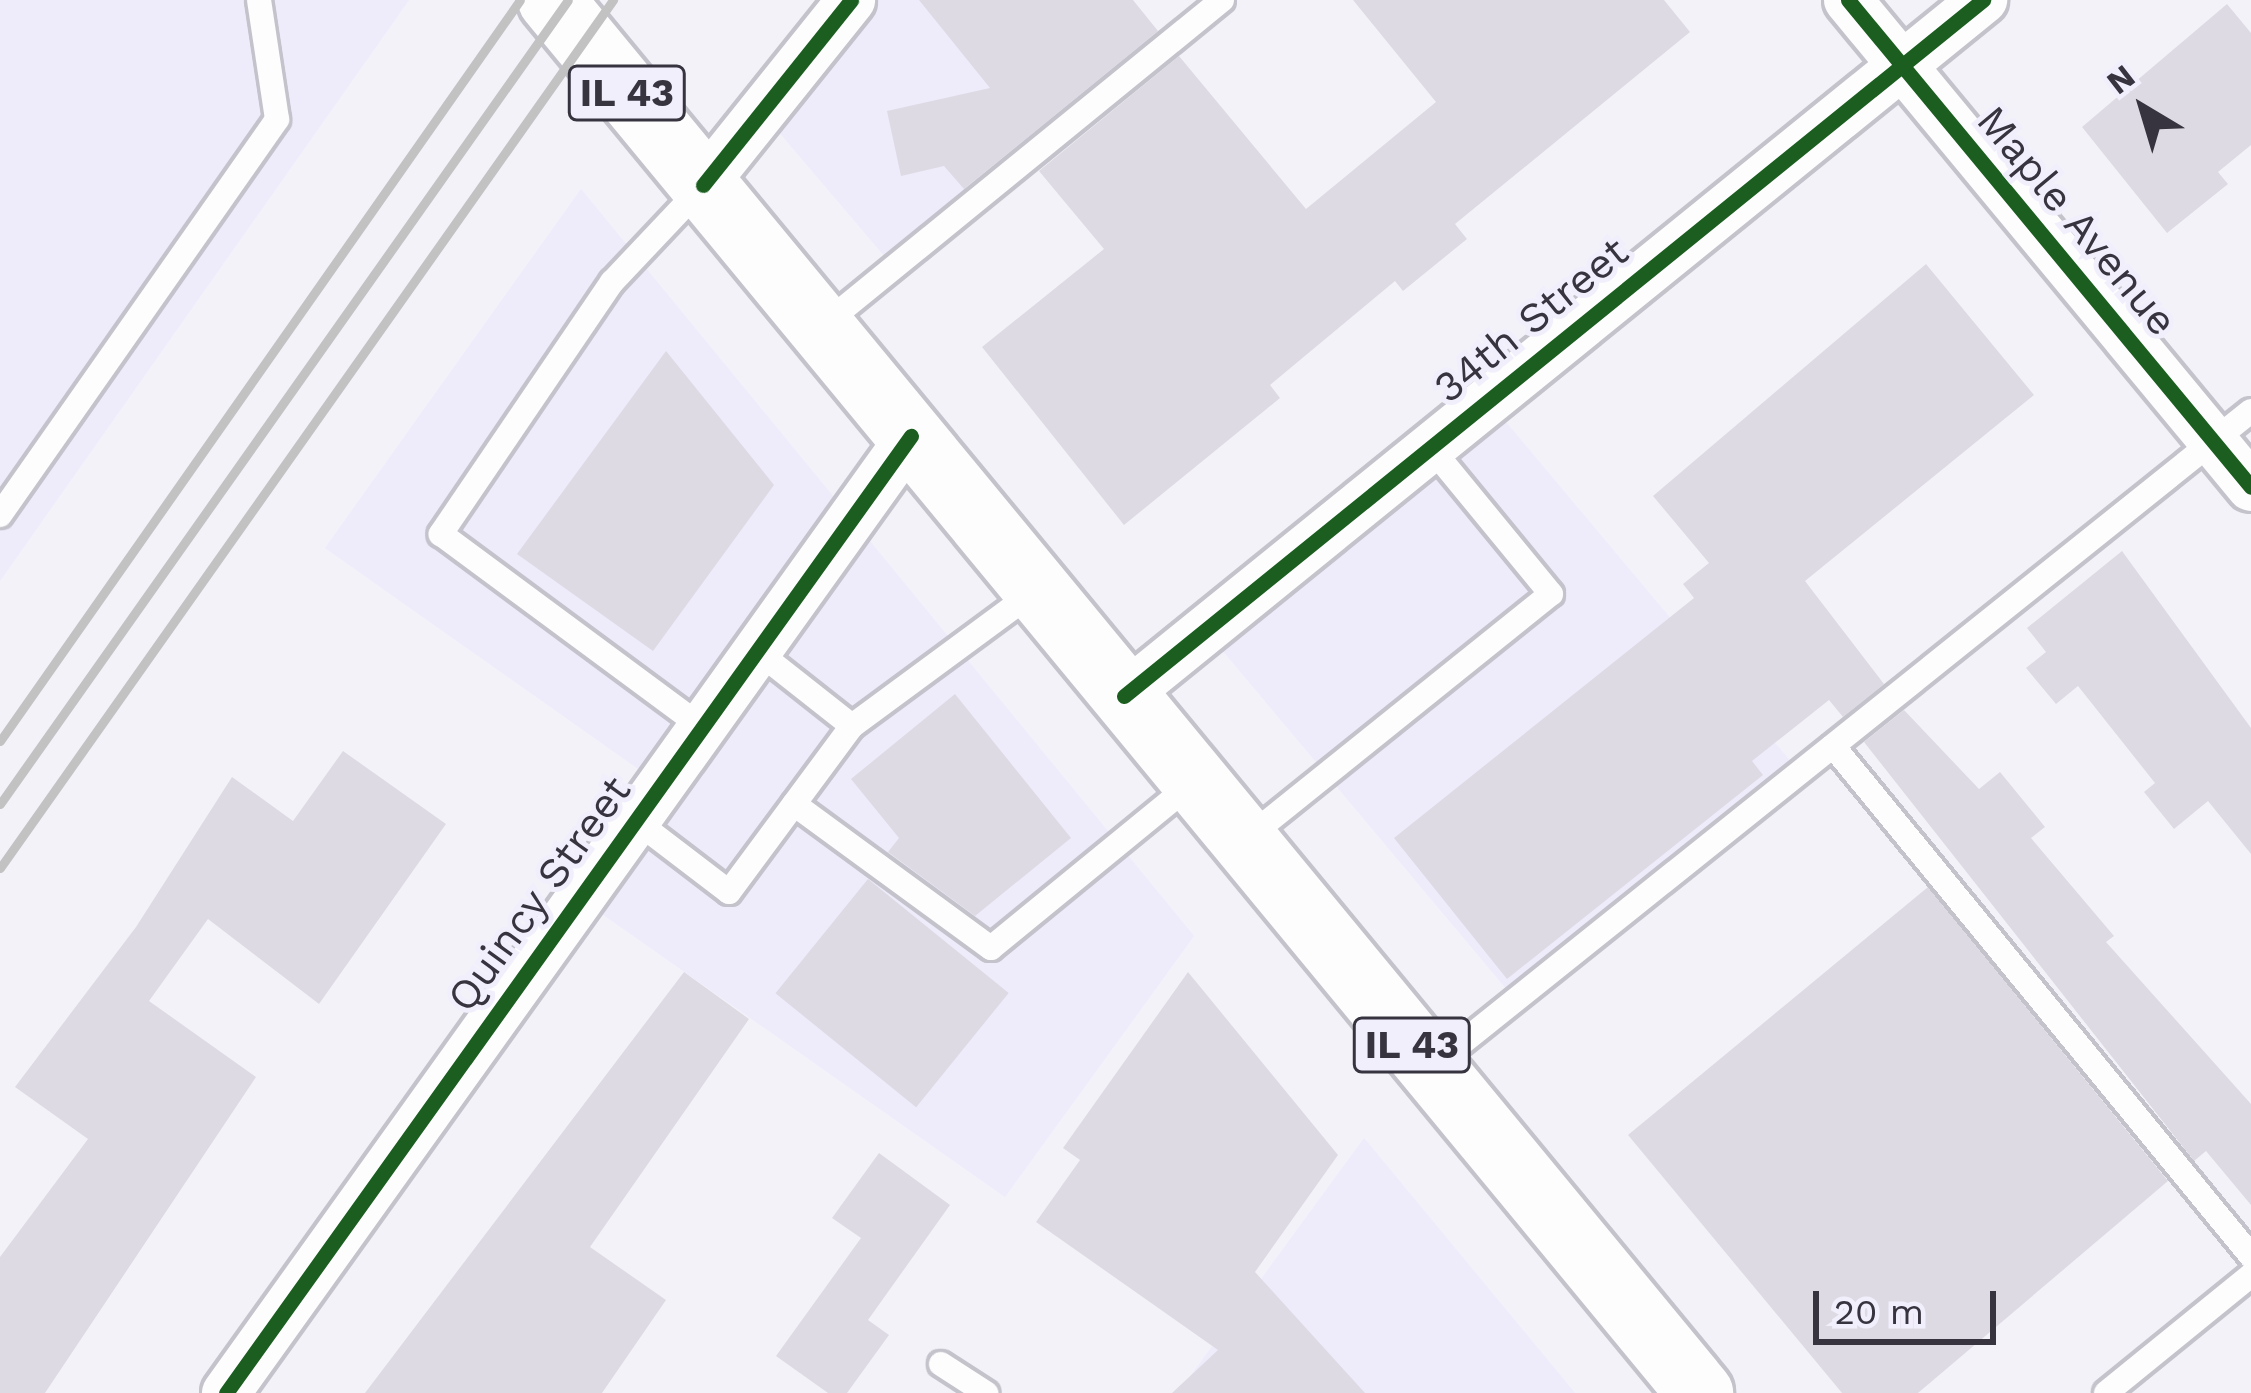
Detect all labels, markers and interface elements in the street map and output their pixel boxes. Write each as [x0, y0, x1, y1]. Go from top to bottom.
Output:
north arrow [2083, 48, 2203, 168]
text: N [2099, 56, 2142, 102]
road number: IL 43 [567, 60, 687, 126]
street label: Maple Avenue [1966, 95, 2188, 347]
street label: 34th Street [1424, 227, 1638, 413]
street label: Quincy Street [436, 766, 642, 1022]
road number: IL 43 [1352, 1012, 1472, 1078]
scale bar [1819, 1267, 2002, 1341]
text: 20 m [1834, 1291, 1924, 1333]

